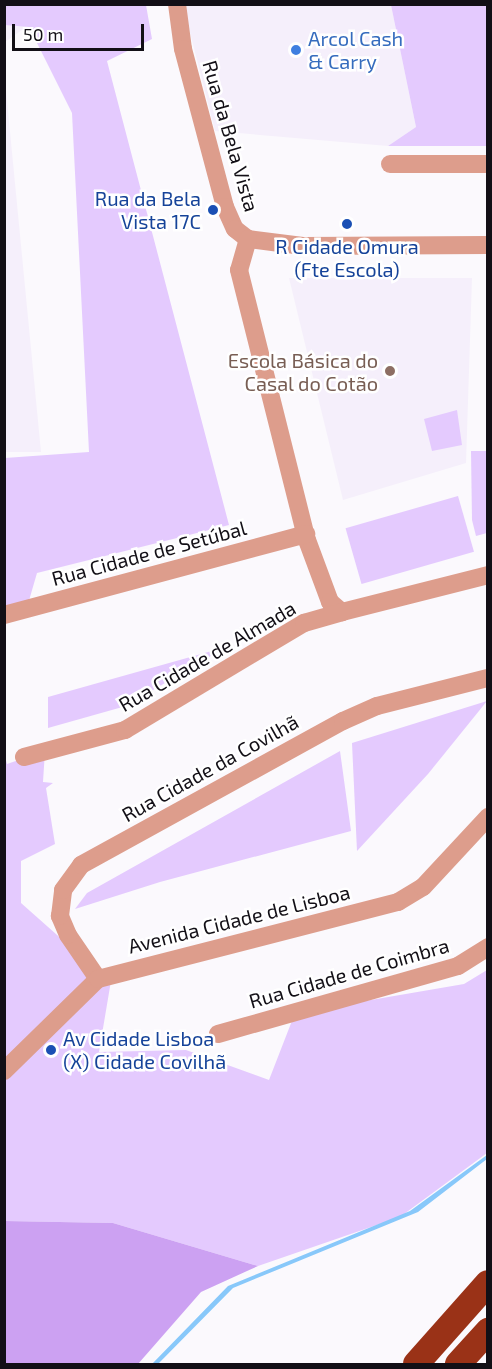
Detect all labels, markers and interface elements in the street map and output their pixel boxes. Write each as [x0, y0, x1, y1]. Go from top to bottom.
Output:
scale bar [15, 12, 147, 50]
text: 50 m [23, 23, 63, 45]
place label: Arcol Cash & Carry [308, 27, 404, 74]
marker: Arcol Cash & Carry [289, 43, 303, 57]
street label: Rua da Bela Vista [198, 57, 264, 215]
place label: Rua da Bela Vista 17C [95, 186, 201, 233]
marker: Rua da Bela Vista 17C [206, 203, 220, 217]
marker: R Cidade Omura (Fte Escola) [340, 217, 354, 231]
place label: R Cidade Omura (Fte Escola) [275, 234, 419, 281]
place label: Escola Básica do Casal do Cotão [228, 348, 378, 395]
marker: Escola Básica do Casal do Cotão [383, 364, 397, 378]
street label: Rua Cidade de Setúbal [49, 515, 249, 591]
street label: Rua Cidade de Almada [114, 595, 300, 717]
street label: Rua Cidade da Covilhã [117, 709, 303, 827]
street label: Avenida Cidade de Lisboa [125, 880, 353, 958]
street label: Rua Cidade de Coimbra [246, 933, 452, 1013]
place label: Av Cidade Lisboa (X) Cidade Covilhã [63, 1026, 226, 1073]
marker: Av Cidade Lisboa (X) Cidade Covilhã [44, 1043, 58, 1057]

